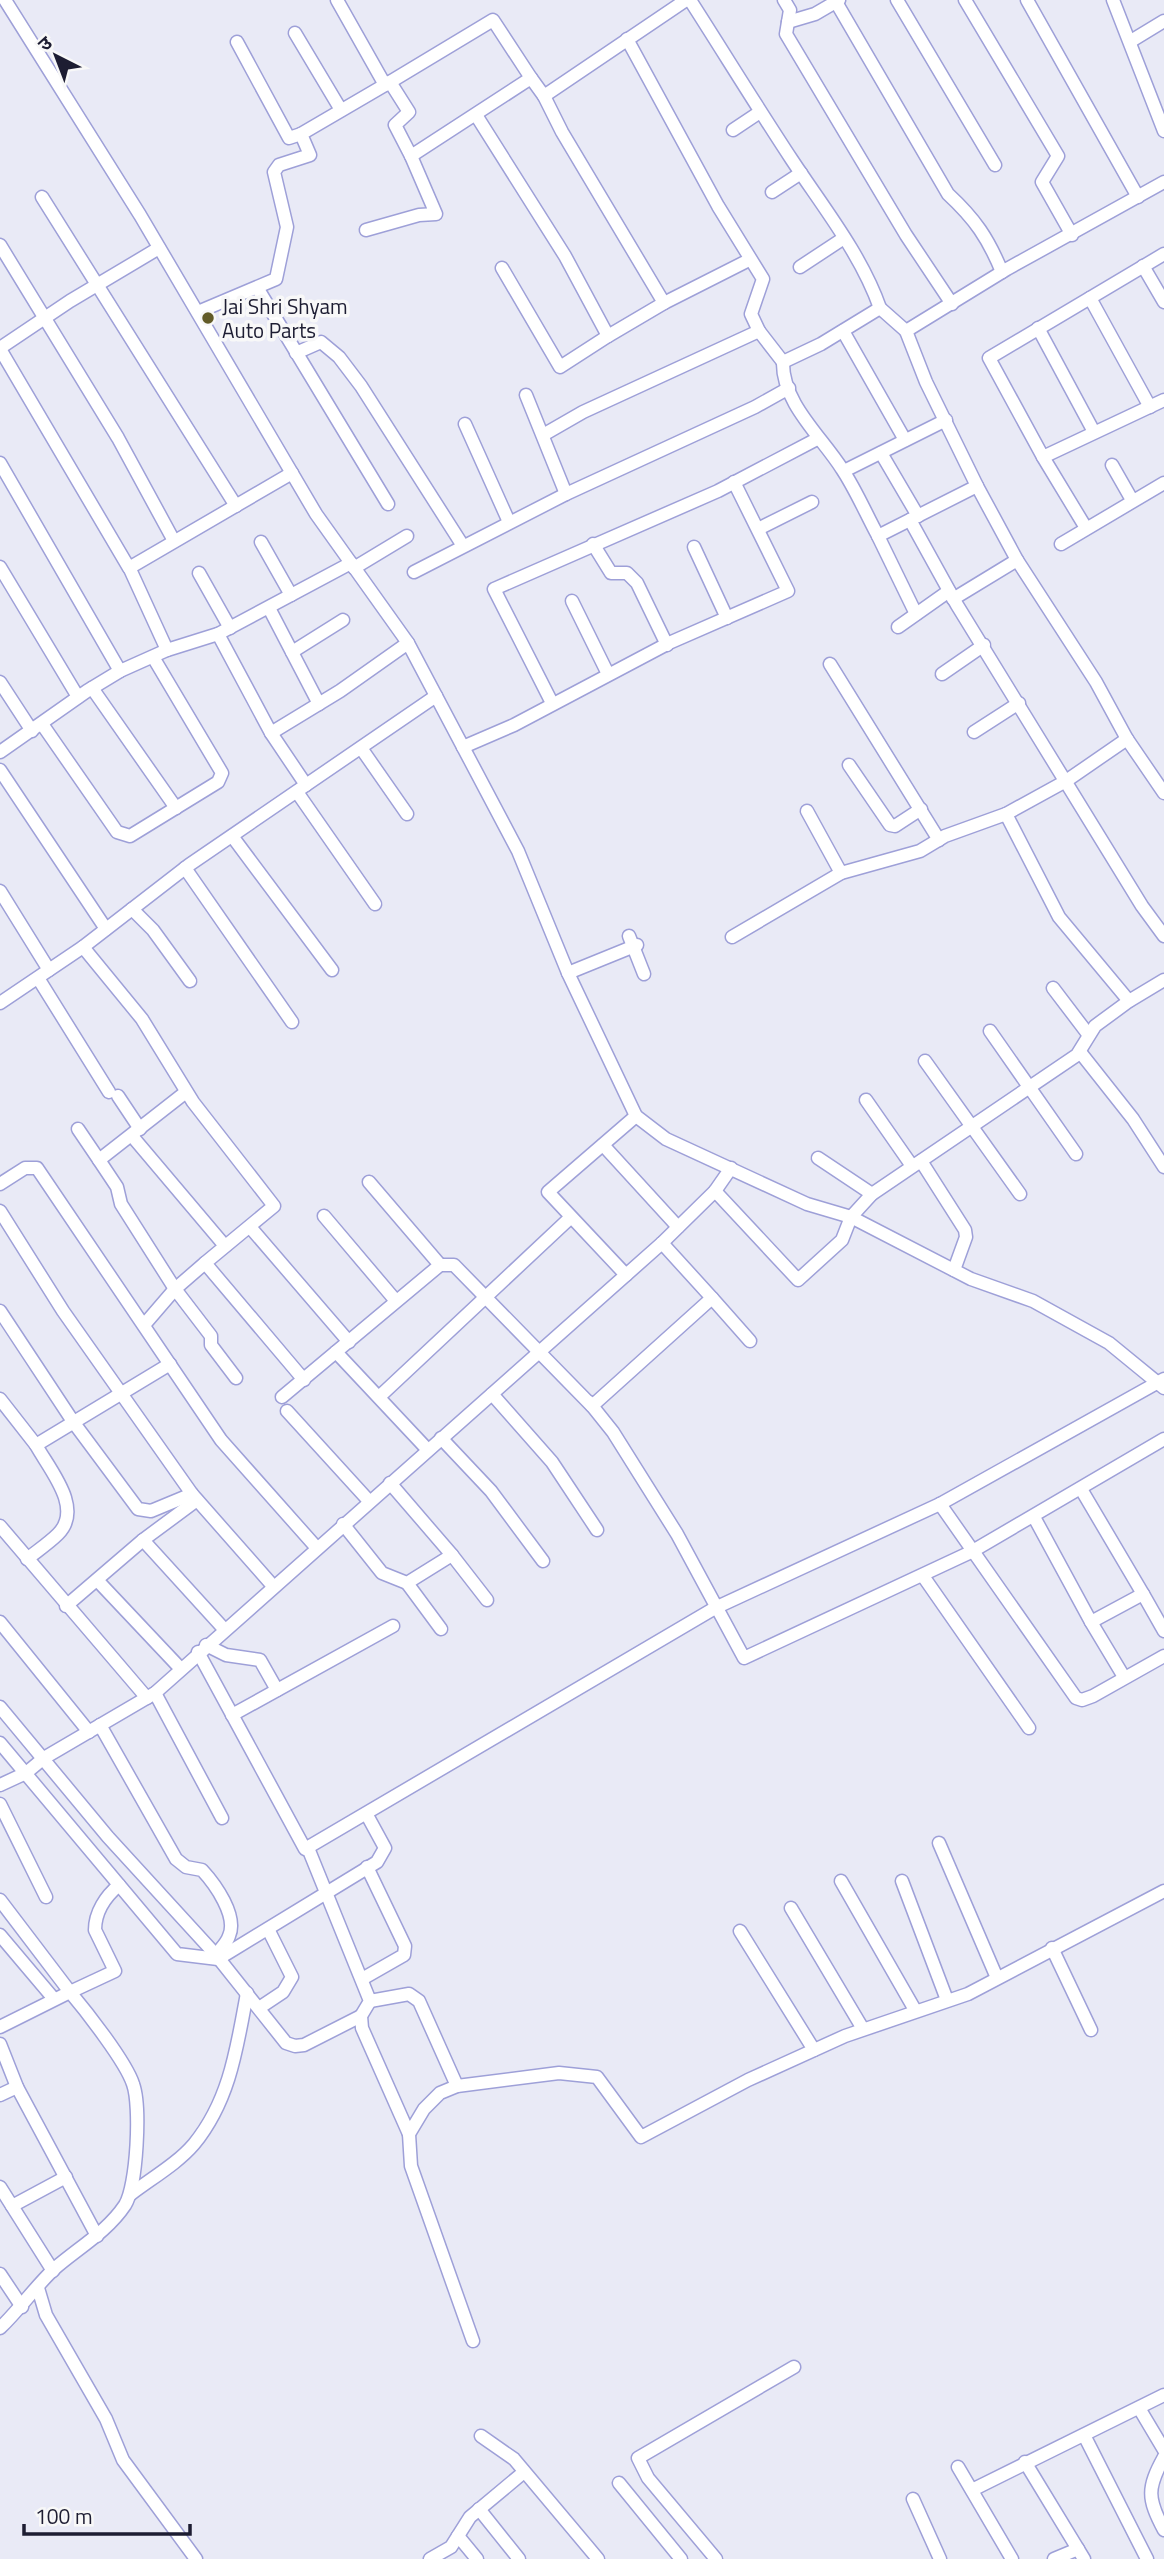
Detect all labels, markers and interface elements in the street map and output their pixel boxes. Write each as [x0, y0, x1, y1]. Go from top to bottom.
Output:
north arrow [21, 21, 91, 91]
text: उ [30, 28, 59, 57]
place label: Jai Shri Shyam Auto Parts [222, 290, 348, 346]
marker: Jai Shri Shyam Auto Parts [200, 310, 216, 326]
scale bar [24, 2492, 191, 2536]
text: 100 m [35, 2500, 92, 2532]

